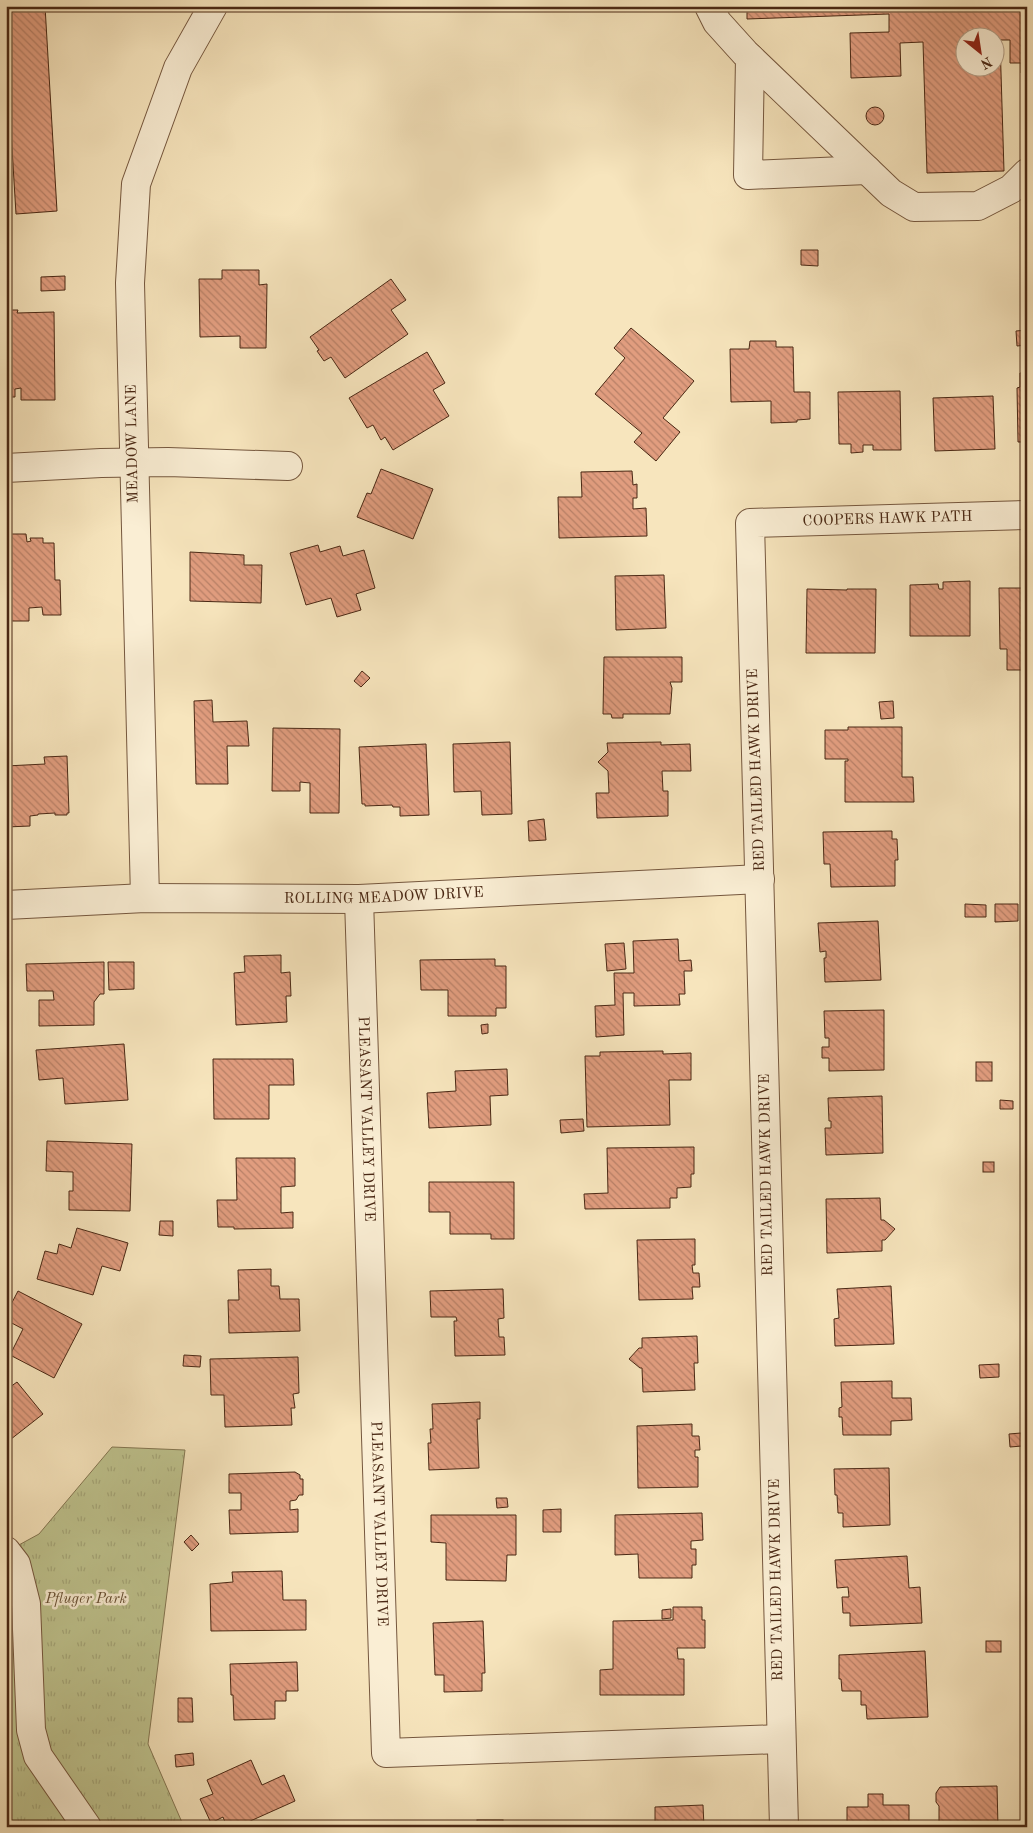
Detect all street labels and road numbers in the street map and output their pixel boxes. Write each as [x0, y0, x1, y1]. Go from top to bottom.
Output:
street label: MEADOW LANE [124, 384, 142, 504]
street label: COOPERS HAWK PATH [802, 509, 973, 529]
street label: RED TAILED HAWK DRIVE [746, 668, 768, 872]
street label: ROLLING MEADOW DRIVE [284, 885, 484, 907]
street label: PLEASANT VALLEY DRIVE [355, 1016, 377, 1222]
street label: RED TAILED HAWK DRIVE [758, 1073, 776, 1277]
street label: PLEASANT VALLEY DRIVE [368, 1421, 389, 1627]
street label: RED TAILED HAWK DRIVE [768, 1478, 786, 1682]

